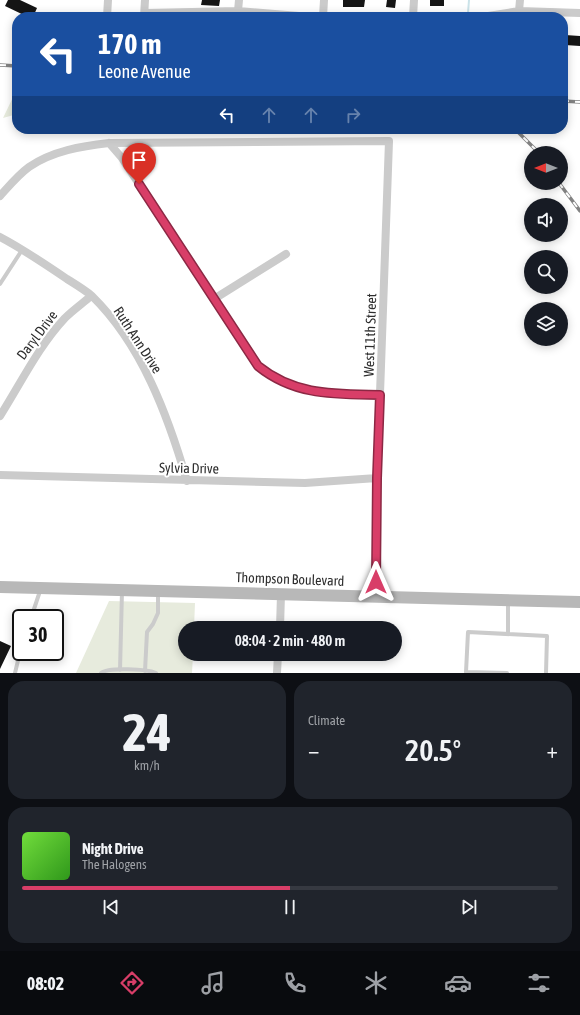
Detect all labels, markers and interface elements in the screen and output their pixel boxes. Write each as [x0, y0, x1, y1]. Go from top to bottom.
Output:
icon: left [32, 28, 84, 80]
text: 170 m [98, 28, 161, 60]
text: Leone Avenue [98, 61, 191, 82]
icon: left [216, 104, 238, 126]
icon: ahead [258, 104, 280, 126]
icon: ahead [300, 104, 322, 126]
icon: right [342, 104, 364, 126]
pin [122, 143, 156, 184]
north arrow [524, 146, 568, 190]
map controls [524, 146, 568, 346]
icon: arrive [128, 149, 150, 171]
button: sound [524, 198, 568, 242]
button: search [524, 250, 568, 294]
street label: West 11th Street [361, 293, 379, 377]
button: layers [524, 302, 568, 346]
street label: Ruth Ann Drive [111, 304, 165, 376]
street label: Daryl Drive [13, 307, 61, 363]
street label: Sylvia Drive [159, 459, 219, 477]
position arrow [355, 561, 397, 603]
street label: Thompson Boulevard [235, 569, 345, 589]
speed limit sign: 30 [12, 609, 64, 661]
text: 08:04 · 2 min · 480 m [235, 632, 345, 649]
text: 24 [123, 702, 171, 762]
text: Climate [308, 713, 345, 728]
text: 20.5° [405, 733, 461, 767]
text: − [308, 737, 319, 763]
text: + [547, 737, 558, 763]
text: km/h [134, 758, 160, 773]
text: Night Drive [82, 840, 144, 857]
text: The Halogens [82, 857, 147, 872]
icon: previous [100, 896, 122, 918]
icon: pause [279, 896, 301, 918]
icon: next [458, 896, 480, 918]
icon: directions [118, 969, 146, 997]
icon: music [199, 969, 227, 997]
icon: phone [281, 969, 309, 997]
icon: climate [362, 969, 390, 997]
icon: car [444, 969, 472, 997]
icon: filters [525, 969, 553, 997]
text: 08:02 [27, 973, 64, 994]

